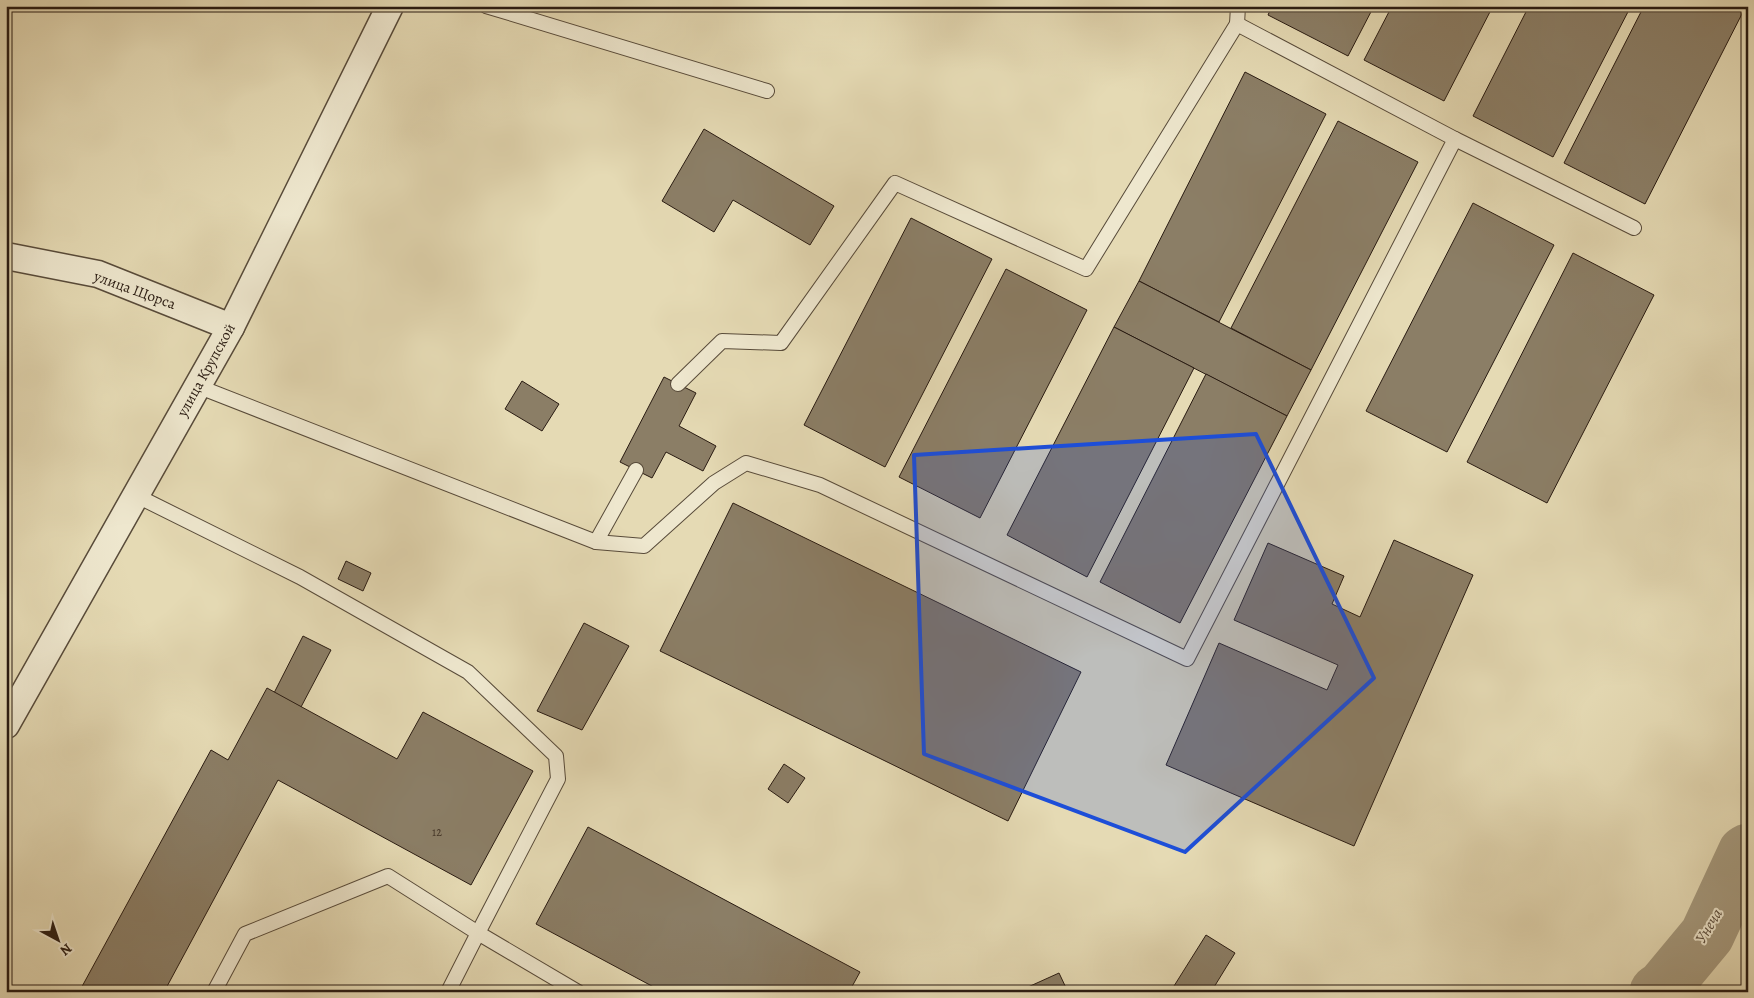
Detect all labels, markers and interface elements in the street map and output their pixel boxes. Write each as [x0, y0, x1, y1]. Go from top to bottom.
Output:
street label: улица Щорса [90, 266, 179, 314]
street label: улица Крупской [172, 320, 240, 421]
house number: 12 [432, 824, 442, 840]
water label: Унеча [1690, 904, 1728, 948]
north arrow [32, 916, 82, 966]
text: N [56, 939, 76, 960]

